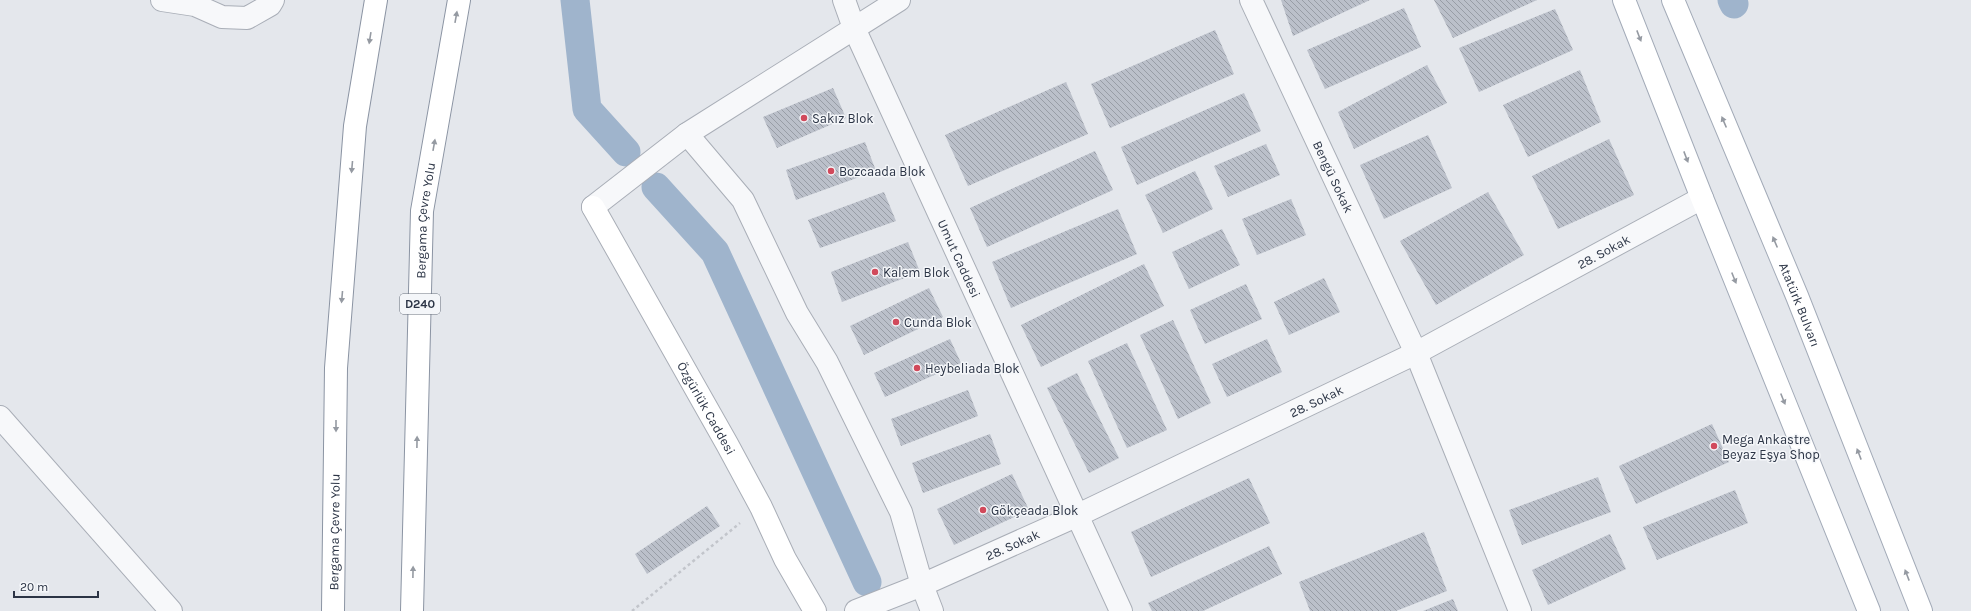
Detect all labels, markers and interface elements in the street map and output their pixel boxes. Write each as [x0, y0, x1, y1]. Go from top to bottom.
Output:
one-way arrow [454, 11, 460, 23]
one-way arrow [1636, 31, 1642, 43]
one-way arrow [367, 32, 373, 45]
place label: Sakız Blok [812, 111, 874, 126]
marker: Sakız Blok [799, 113, 809, 123]
one-way arrow [1721, 117, 1727, 128]
street label: Bengü Sokak [1310, 138, 1356, 215]
one-way arrow [431, 139, 437, 151]
one-way arrow [1683, 152, 1689, 163]
one-way arrow [349, 161, 356, 173]
street label: Bergama Çevre Yolu [413, 161, 438, 279]
place label: Bozcaada Blok [839, 164, 925, 179]
marker: Bozcaada Blok [826, 166, 836, 176]
street label: Umut Caddesi [935, 217, 983, 300]
street label: 28. Sokak [1575, 231, 1633, 272]
one-way arrow [1771, 236, 1778, 248]
street label: Atatürk Bulvarı [1776, 260, 1823, 349]
place label: Kalem Blok [883, 265, 950, 280]
marker: Kalem Blok [870, 267, 880, 277]
one-way arrow [1732, 273, 1738, 285]
one-way arrow [338, 291, 345, 303]
road number: D240 [400, 294, 440, 314]
place label: Cunda Blok [904, 315, 972, 330]
marker: Cunda Blok [891, 317, 901, 327]
street label: Özgürlük Caddesi [674, 359, 738, 457]
place label: Heybeliada Blok [925, 361, 1020, 376]
marker: Heybeliada Blok [912, 363, 922, 373]
street label: 28. Sokak [1287, 382, 1346, 421]
one-way arrow [1780, 393, 1786, 404]
one-way arrow [333, 420, 339, 433]
place label: Mega Ankastre Beyaz Eşya Shop [1722, 432, 1820, 462]
one-way arrow [413, 436, 420, 448]
marker: Mega Ankastre Beyaz Eşya Shop [1709, 441, 1719, 451]
one-way arrow [1856, 447, 1862, 459]
street label: Bergama Çevre Yolu [326, 473, 343, 591]
place label: Gökçeada Blok [991, 503, 1078, 518]
marker: Gökçeada Blok [978, 505, 988, 515]
street label: 28. Sokak [983, 526, 1042, 564]
one-way arrow [410, 565, 416, 578]
one-way arrow [1903, 568, 1909, 580]
scale bar [14, 573, 98, 599]
text: 20 m [20, 580, 48, 594]

